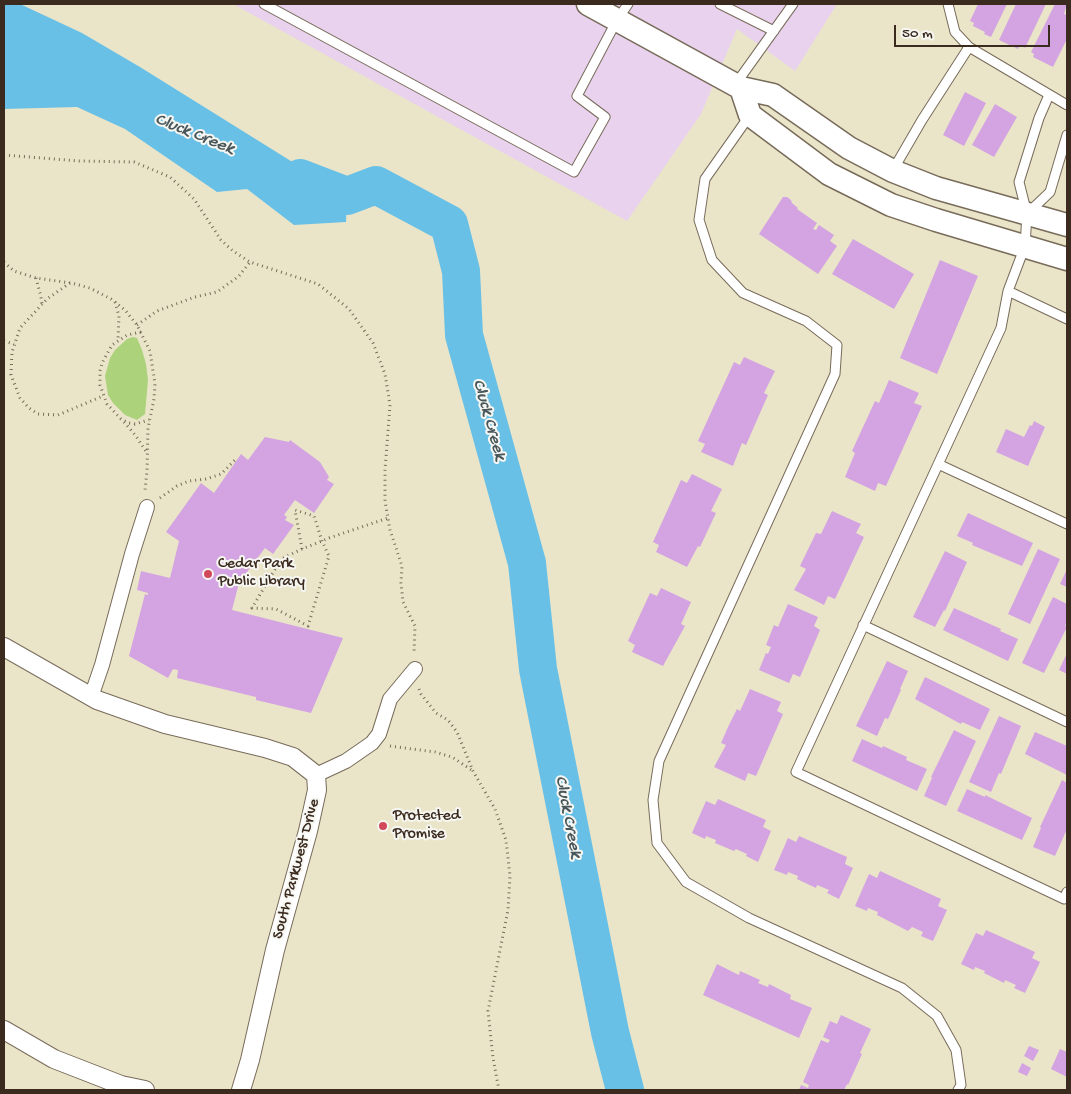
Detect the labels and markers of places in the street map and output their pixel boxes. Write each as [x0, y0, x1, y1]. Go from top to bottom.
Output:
place label: Cedar Park Public Library [218, 555, 305, 593]
marker: Cedar Park Public Library [202, 568, 214, 580]
place label: Protected Promise [393, 807, 460, 845]
marker: Protected Promise [377, 820, 389, 832]

